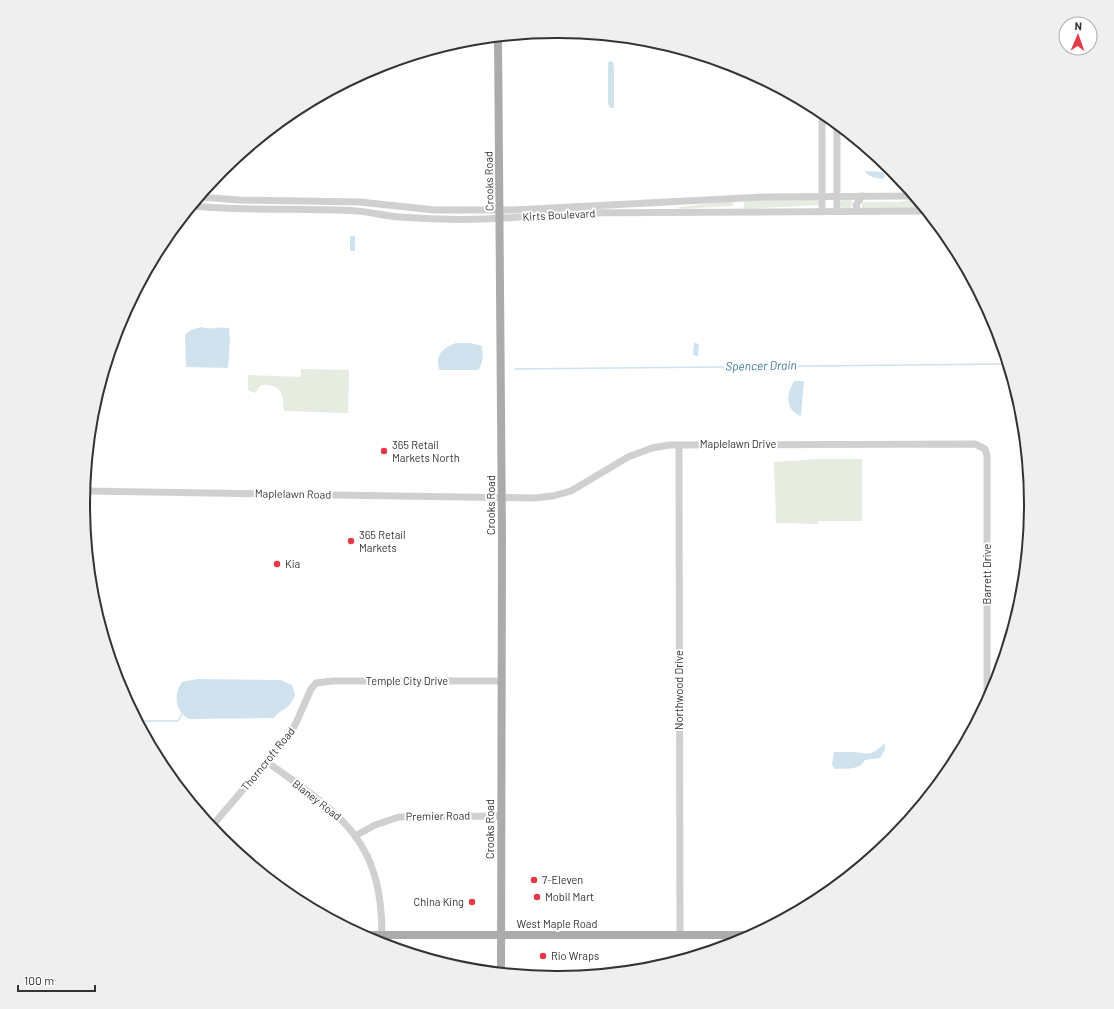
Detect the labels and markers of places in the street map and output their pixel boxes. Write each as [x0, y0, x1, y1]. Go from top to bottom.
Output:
place label: 365 Retail Markets North [392, 438, 460, 464]
marker: 365 Retail Markets North [379, 446, 389, 456]
place label: 365 Retail Markets [359, 528, 406, 554]
marker: 365 Retail Markets [346, 536, 356, 546]
place label: Kia [285, 557, 300, 570]
marker: Kia [272, 559, 282, 569]
place label: 7-Eleven [542, 873, 583, 886]
marker: 7-Eleven [529, 875, 539, 885]
place label: Mobil Mart [545, 890, 594, 903]
marker: Mobil Mart [532, 892, 542, 902]
place label: China King [413, 895, 464, 908]
marker: China King [467, 897, 477, 907]
place label: Rio Wraps [551, 949, 599, 962]
marker: Rio Wraps [538, 951, 548, 961]

